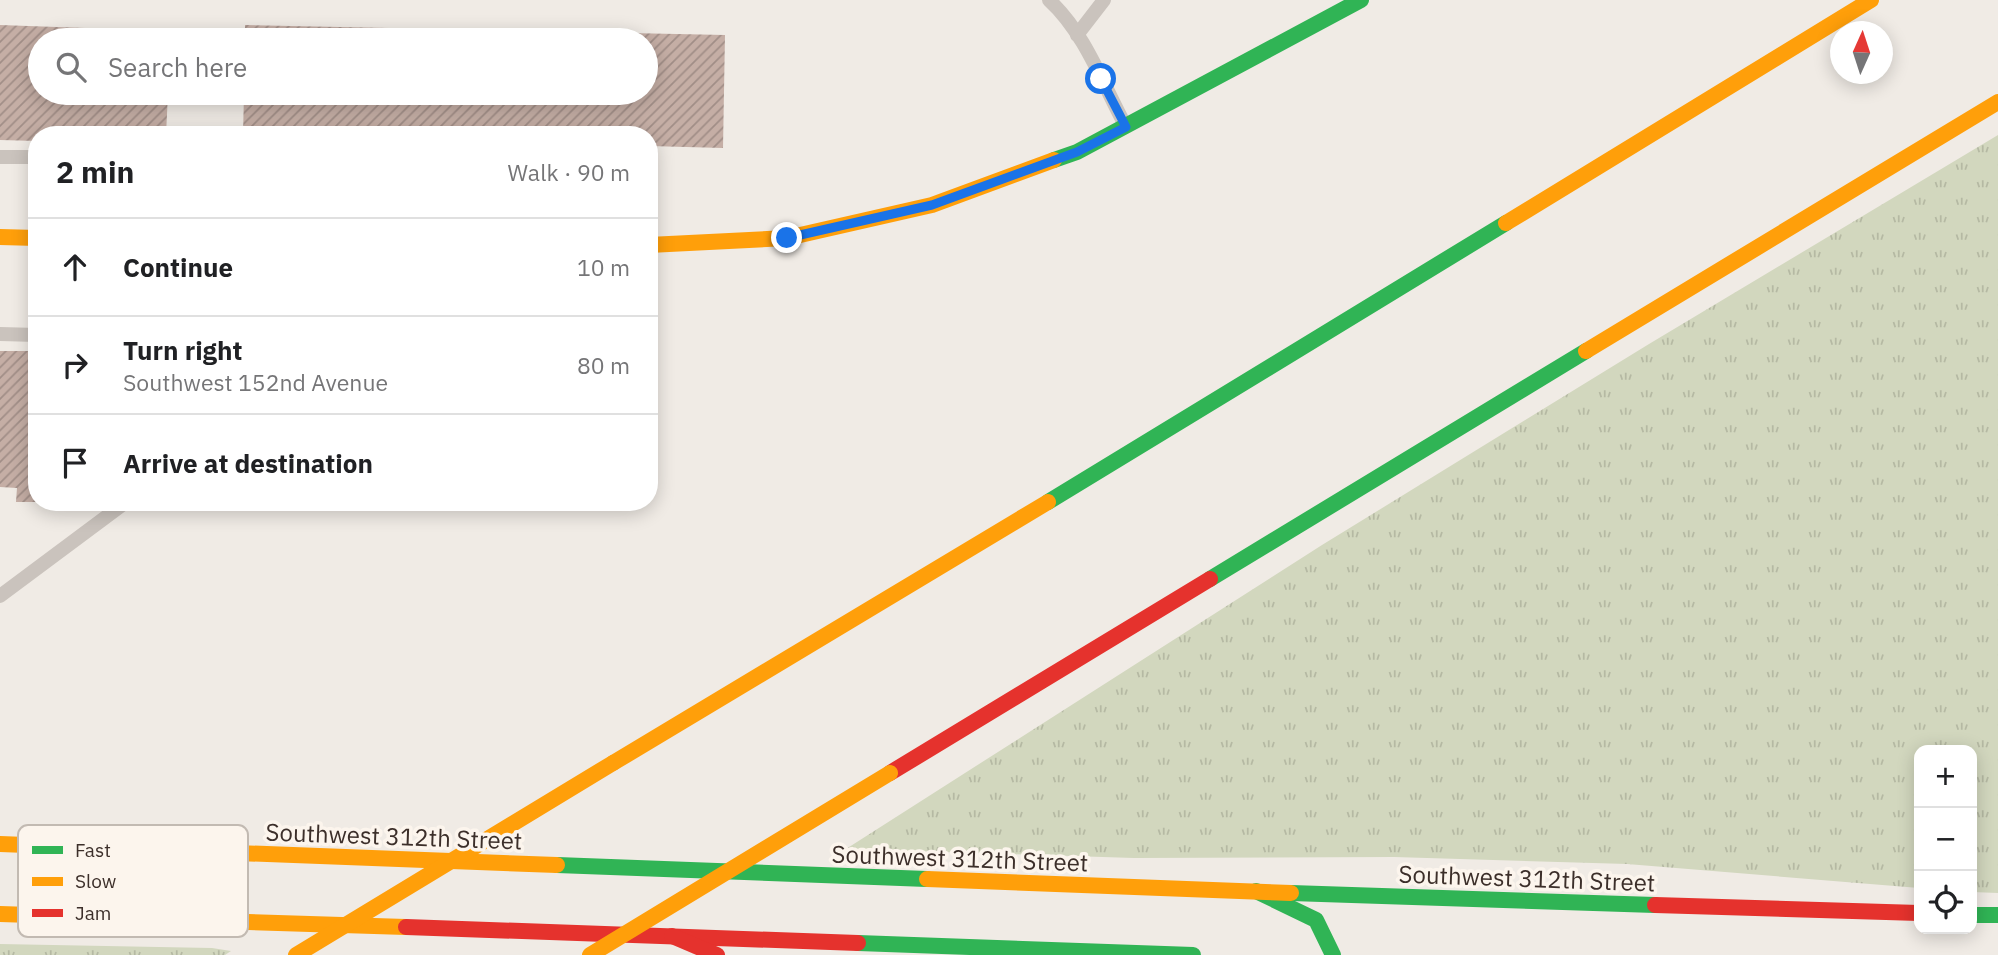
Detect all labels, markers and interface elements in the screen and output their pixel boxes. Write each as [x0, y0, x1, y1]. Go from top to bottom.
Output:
north arrow [1830, 21, 1893, 84]
search box [28, 28, 658, 105]
icon: search [52, 48, 90, 86]
text: Search here [108, 50, 247, 84]
route start [1085, 63, 1116, 94]
text: 2 min [56, 152, 134, 191]
text: Walk · 90 m [508, 157, 630, 187]
route end [771, 222, 802, 253]
icon: ahead [56, 248, 94, 286]
text: Continue [123, 250, 233, 284]
text: 10 m [577, 252, 630, 282]
text: Turn right [123, 333, 242, 367]
icon: right [56, 346, 94, 384]
text: 80 m [577, 350, 630, 380]
text: Southwest 152nd Avenue [123, 367, 388, 397]
icon: arrive [56, 444, 94, 482]
text: Arrive at destination [123, 446, 373, 480]
map controls [1914, 745, 1977, 934]
button: + [1914, 745, 1977, 808]
button: − [1914, 808, 1977, 871]
street label: Southwest 312th Street [265, 816, 523, 856]
legend [18, 825, 248, 937]
text: Fast [75, 838, 111, 862]
street label: Southwest 312th Street [831, 838, 1089, 878]
street label: Southwest 312th Street [1398, 858, 1656, 898]
text: Slow [75, 869, 116, 893]
button: locate [1914, 871, 1977, 934]
text: Jam [75, 901, 111, 925]

